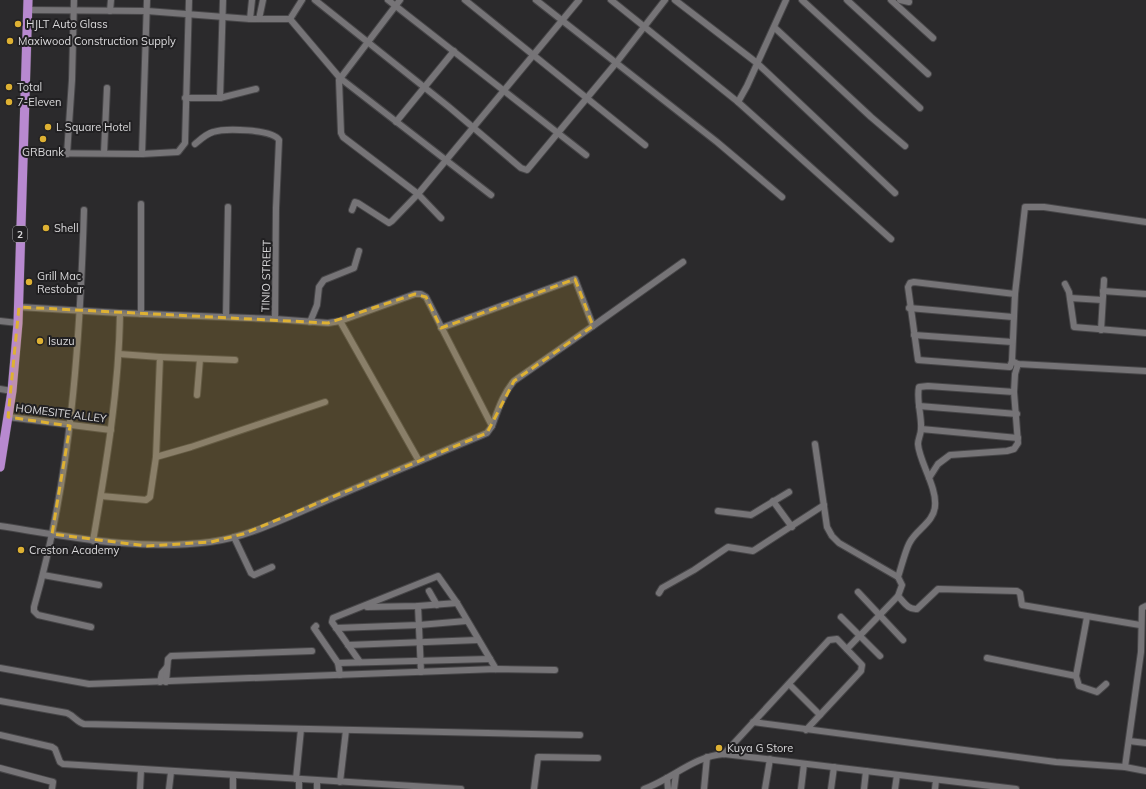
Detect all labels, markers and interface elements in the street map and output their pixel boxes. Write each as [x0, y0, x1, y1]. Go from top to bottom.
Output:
place label: HJLT Auto Glass [26, 17, 108, 31]
marker: HJLT Auto Glass [13, 19, 23, 29]
place label: Maxiwood Construction Supply [18, 34, 176, 48]
marker: Maxiwood Construction Supply [5, 36, 15, 46]
place label: Total [17, 80, 42, 94]
marker: Total [4, 82, 14, 92]
place label: 7-Eleven [17, 95, 62, 109]
marker: 7-Eleven [4, 97, 14, 107]
place label: L Square Hotel [56, 120, 131, 134]
marker: L Square Hotel [43, 122, 53, 132]
marker: GRBank [38, 134, 48, 144]
place label: GRBank [22, 145, 64, 159]
place label: Shell [54, 221, 79, 235]
marker: Shell [41, 223, 51, 233]
road number: 2 [13, 226, 27, 242]
street label: TINIO STREET [258, 239, 274, 312]
place label: Grill Mac Restobar [37, 269, 83, 296]
marker: Grill Mac Restobar [24, 277, 34, 287]
place label: Isuzu [48, 334, 75, 348]
marker: Isuzu [35, 336, 45, 346]
street label: HOMESITE ALLEY [15, 400, 108, 426]
place label: Creston Academy [29, 543, 119, 557]
marker: Creston Academy [16, 545, 26, 555]
place label: Kuya G Store [727, 741, 793, 755]
marker: Kuya G Store [714, 743, 724, 753]

